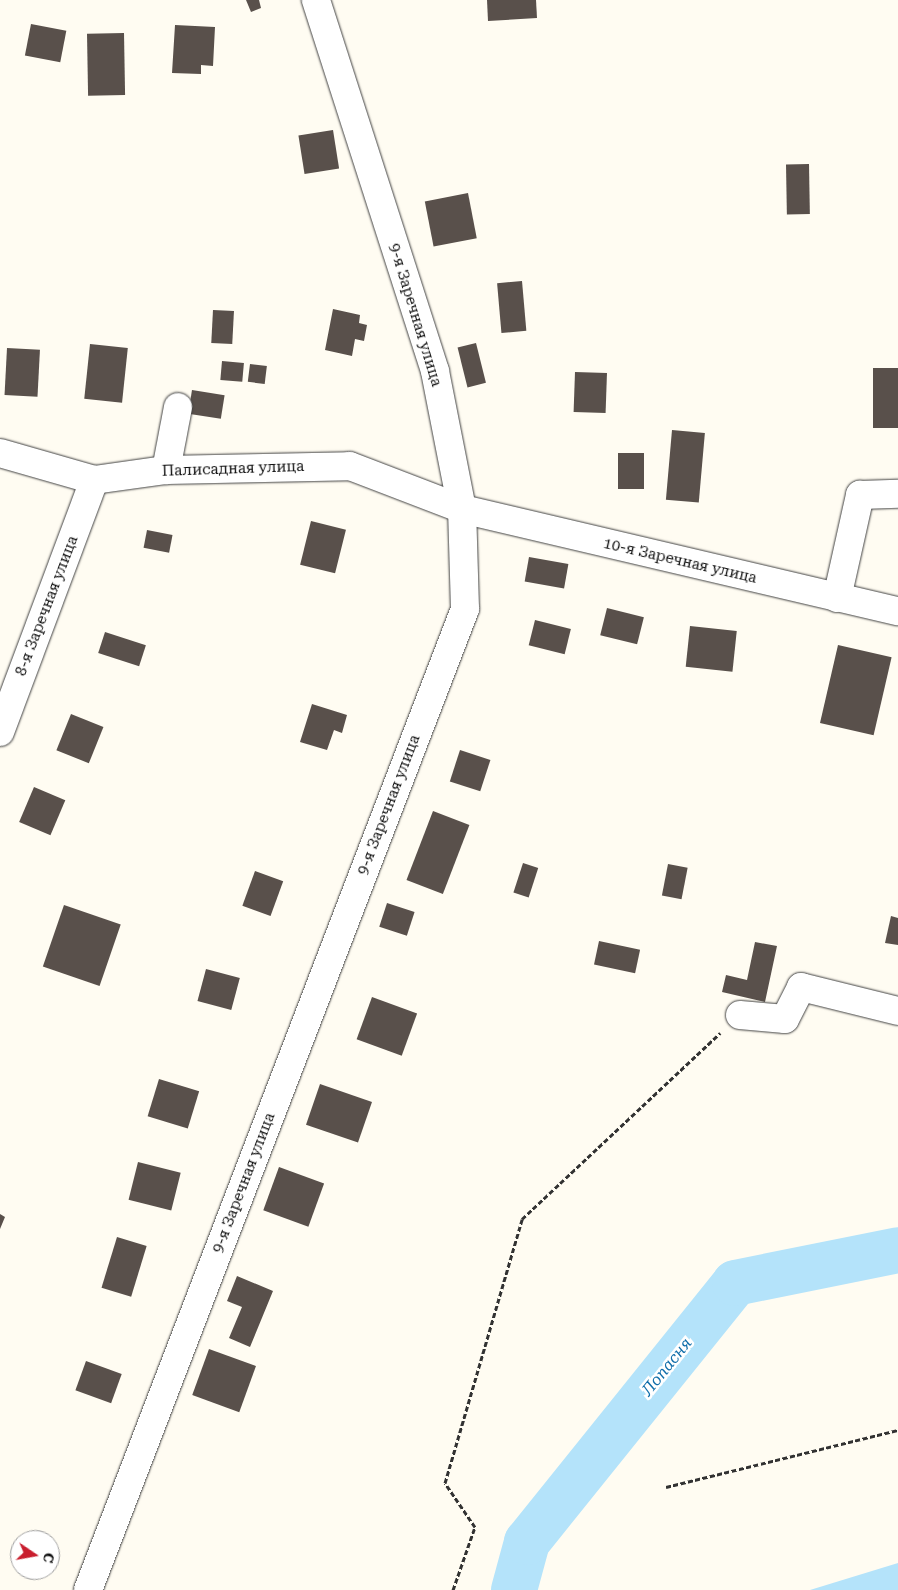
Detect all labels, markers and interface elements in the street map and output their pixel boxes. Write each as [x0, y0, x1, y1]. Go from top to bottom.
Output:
street label: 9-я Заречная улица [385, 241, 445, 389]
street label: Палисадная улица [162, 458, 304, 480]
street label: 8-я Заречная улица [12, 533, 82, 679]
street label: 10-я Заречная улица [602, 535, 758, 587]
street label: 9-я Заречная улица [354, 732, 424, 878]
street label: 9-я Заречная улица [209, 1110, 279, 1256]
water label: Лопасня [638, 1334, 696, 1400]
north arrow [10, 1530, 60, 1580]
text: С [40, 1551, 58, 1564]

